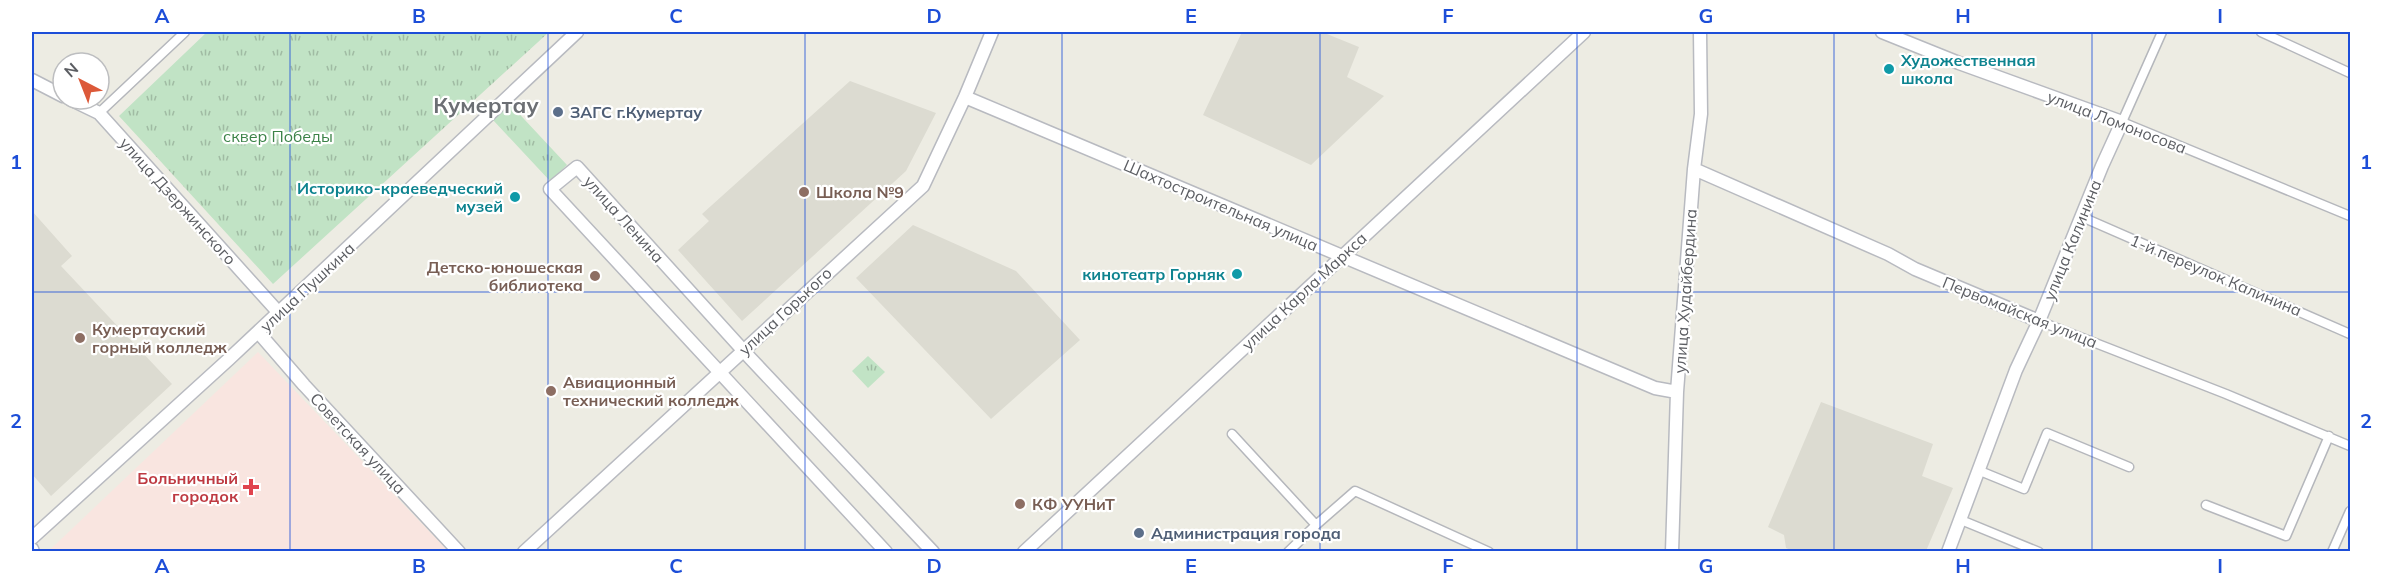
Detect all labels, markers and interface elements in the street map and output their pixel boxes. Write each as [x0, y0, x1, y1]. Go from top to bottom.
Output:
text: A [155, 3, 170, 28]
text: B [412, 3, 426, 28]
text: C [669, 3, 683, 28]
text: D [926, 3, 942, 28]
text: E [1185, 3, 1197, 28]
text: F [1442, 3, 1454, 28]
text: G [1699, 3, 1713, 28]
text: H [1955, 3, 1971, 28]
text: I [2217, 3, 2223, 28]
place label: Художественная школа [1900, 50, 2036, 88]
north arrow [51, 51, 111, 111]
text: N [60, 58, 82, 81]
marker: Художественная школа [1882, 62, 1896, 76]
street label: улица Ломоносова [2045, 86, 2189, 158]
district label: Кумертау [433, 91, 539, 119]
place label: ЗАГС г.Кумертау [570, 102, 702, 122]
marker: ЗАГС г.Кумертау [551, 105, 565, 119]
park label: сквер Победы [223, 126, 333, 146]
street label: улица Дзержинского [115, 133, 241, 269]
text: 1 [10, 149, 22, 174]
text: 1 [2360, 149, 2372, 174]
street label: Шахтостроительная улица [1121, 155, 1321, 255]
street label: улица Ленина [580, 171, 668, 267]
street label: улица Калинина [2039, 177, 2105, 303]
place label: Историко-краеведческий музей [297, 178, 503, 216]
place label: Школа №9 [816, 182, 904, 202]
marker: Школа №9 [797, 185, 811, 199]
marker: Историко-краеведческий музей [508, 190, 522, 204]
street label: улица Худайбердина [1669, 208, 1701, 374]
street label: улица Карла Маркса [1237, 228, 1371, 354]
street label: 1-й переулок Калинина [2127, 230, 2305, 320]
street label: улица Пушкина [255, 238, 359, 336]
place label: Детско-юношеская библиотека [427, 257, 583, 295]
street label: улица Горького [734, 263, 836, 359]
place label: кинотеатр Горняк [1082, 264, 1226, 284]
marker: кинотеатр Горняк [1230, 267, 1244, 281]
marker: Детско-юношеская библиотека [588, 269, 602, 283]
street label: Первомайская улица [1940, 272, 2100, 352]
place label: Кумертауский горный колледж [92, 319, 227, 357]
marker: Кумертауский горный колледж [73, 331, 87, 345]
place label: Авиационный технический колледж [563, 372, 739, 410]
marker: Авиационный технический колледж [544, 384, 558, 398]
street label: Советская улица [306, 388, 410, 498]
text: 2 [10, 408, 22, 433]
text: 2 [2360, 408, 2372, 433]
place label: Больничный городок [137, 468, 239, 506]
marker: Больничный городок [242, 478, 260, 496]
place label: КФ УУНиТ [1032, 494, 1115, 514]
marker: КФ УУНиТ [1013, 497, 1027, 511]
place label: Администрация города [1151, 523, 1341, 543]
marker: Администрация города [1132, 526, 1146, 540]
text: A [155, 553, 170, 578]
text: B [412, 553, 426, 578]
text: C [669, 553, 683, 578]
text: D [926, 553, 942, 578]
text: E [1185, 553, 1197, 578]
text: F [1442, 553, 1454, 578]
text: G [1699, 553, 1713, 578]
text: H [1955, 553, 1971, 578]
text: I [2217, 553, 2223, 578]

